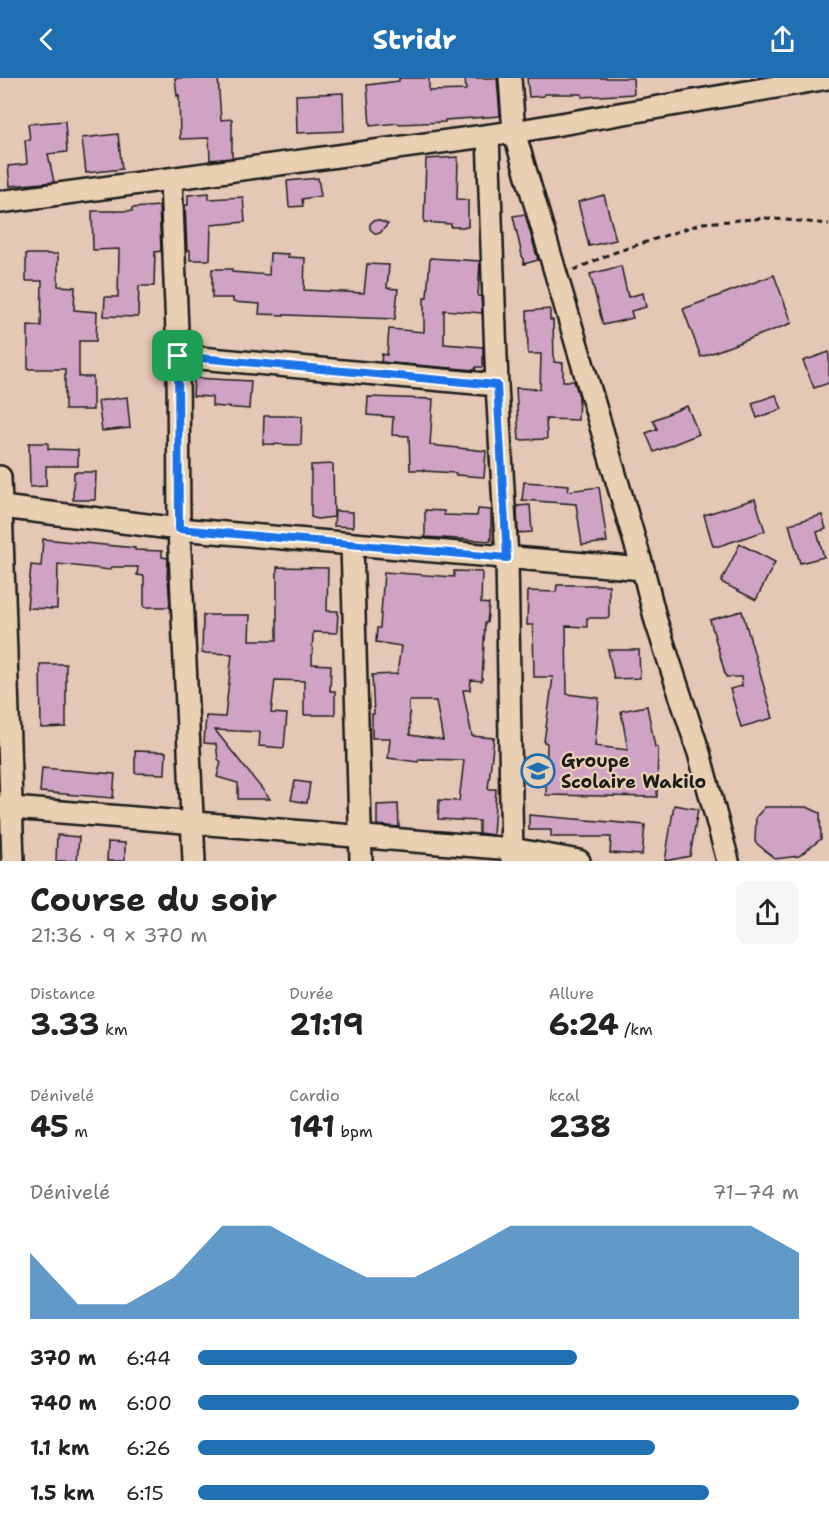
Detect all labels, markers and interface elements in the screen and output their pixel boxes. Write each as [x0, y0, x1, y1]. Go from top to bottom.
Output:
text: Stridr [373, 21, 456, 58]
icon: back [30, 23, 63, 56]
icon: share [766, 23, 799, 56]
pin [152, 330, 203, 381]
icon: arrive [161, 339, 194, 372]
place label: Groupe Scolaire Wakilo [561, 749, 706, 794]
school or university icon: Groupe Scolaire Wakilo [520, 753, 556, 789]
text: Course du soir [30, 877, 277, 922]
button: share [736, 881, 799, 944]
text: 21:36 · 9 × 370 m [30, 922, 207, 948]
text: Distance [30, 983, 96, 1004]
text: Durée [289, 983, 334, 1004]
text: Allure [549, 983, 594, 1004]
text: 3.33 [30, 1004, 100, 1045]
text: 21:19 [289, 1004, 364, 1045]
text: 6:24 [549, 1004, 619, 1045]
text: km [100, 1019, 128, 1040]
text: /km [619, 1019, 653, 1040]
text: Dénivelé [30, 1085, 94, 1106]
text: Cardio [289, 1085, 340, 1106]
text: kcal [549, 1085, 580, 1106]
text: 45 [30, 1106, 69, 1147]
text: 141 [289, 1106, 335, 1147]
text: 238 [549, 1106, 611, 1147]
text: m [69, 1121, 88, 1142]
text: bpm [335, 1121, 373, 1142]
text: Dénivelé [30, 1179, 110, 1205]
text: 71–74 m [713, 1179, 799, 1205]
text: 370 m [30, 1345, 96, 1371]
text: 6:44 [126, 1345, 171, 1371]
text: 740 m [30, 1390, 97, 1416]
text: 6:00 [126, 1390, 172, 1416]
text: 1.1 km [30, 1435, 89, 1461]
text: 6:26 [126, 1435, 171, 1461]
text: 1.5 km [30, 1480, 94, 1506]
text: 6:15 [126, 1480, 164, 1506]

